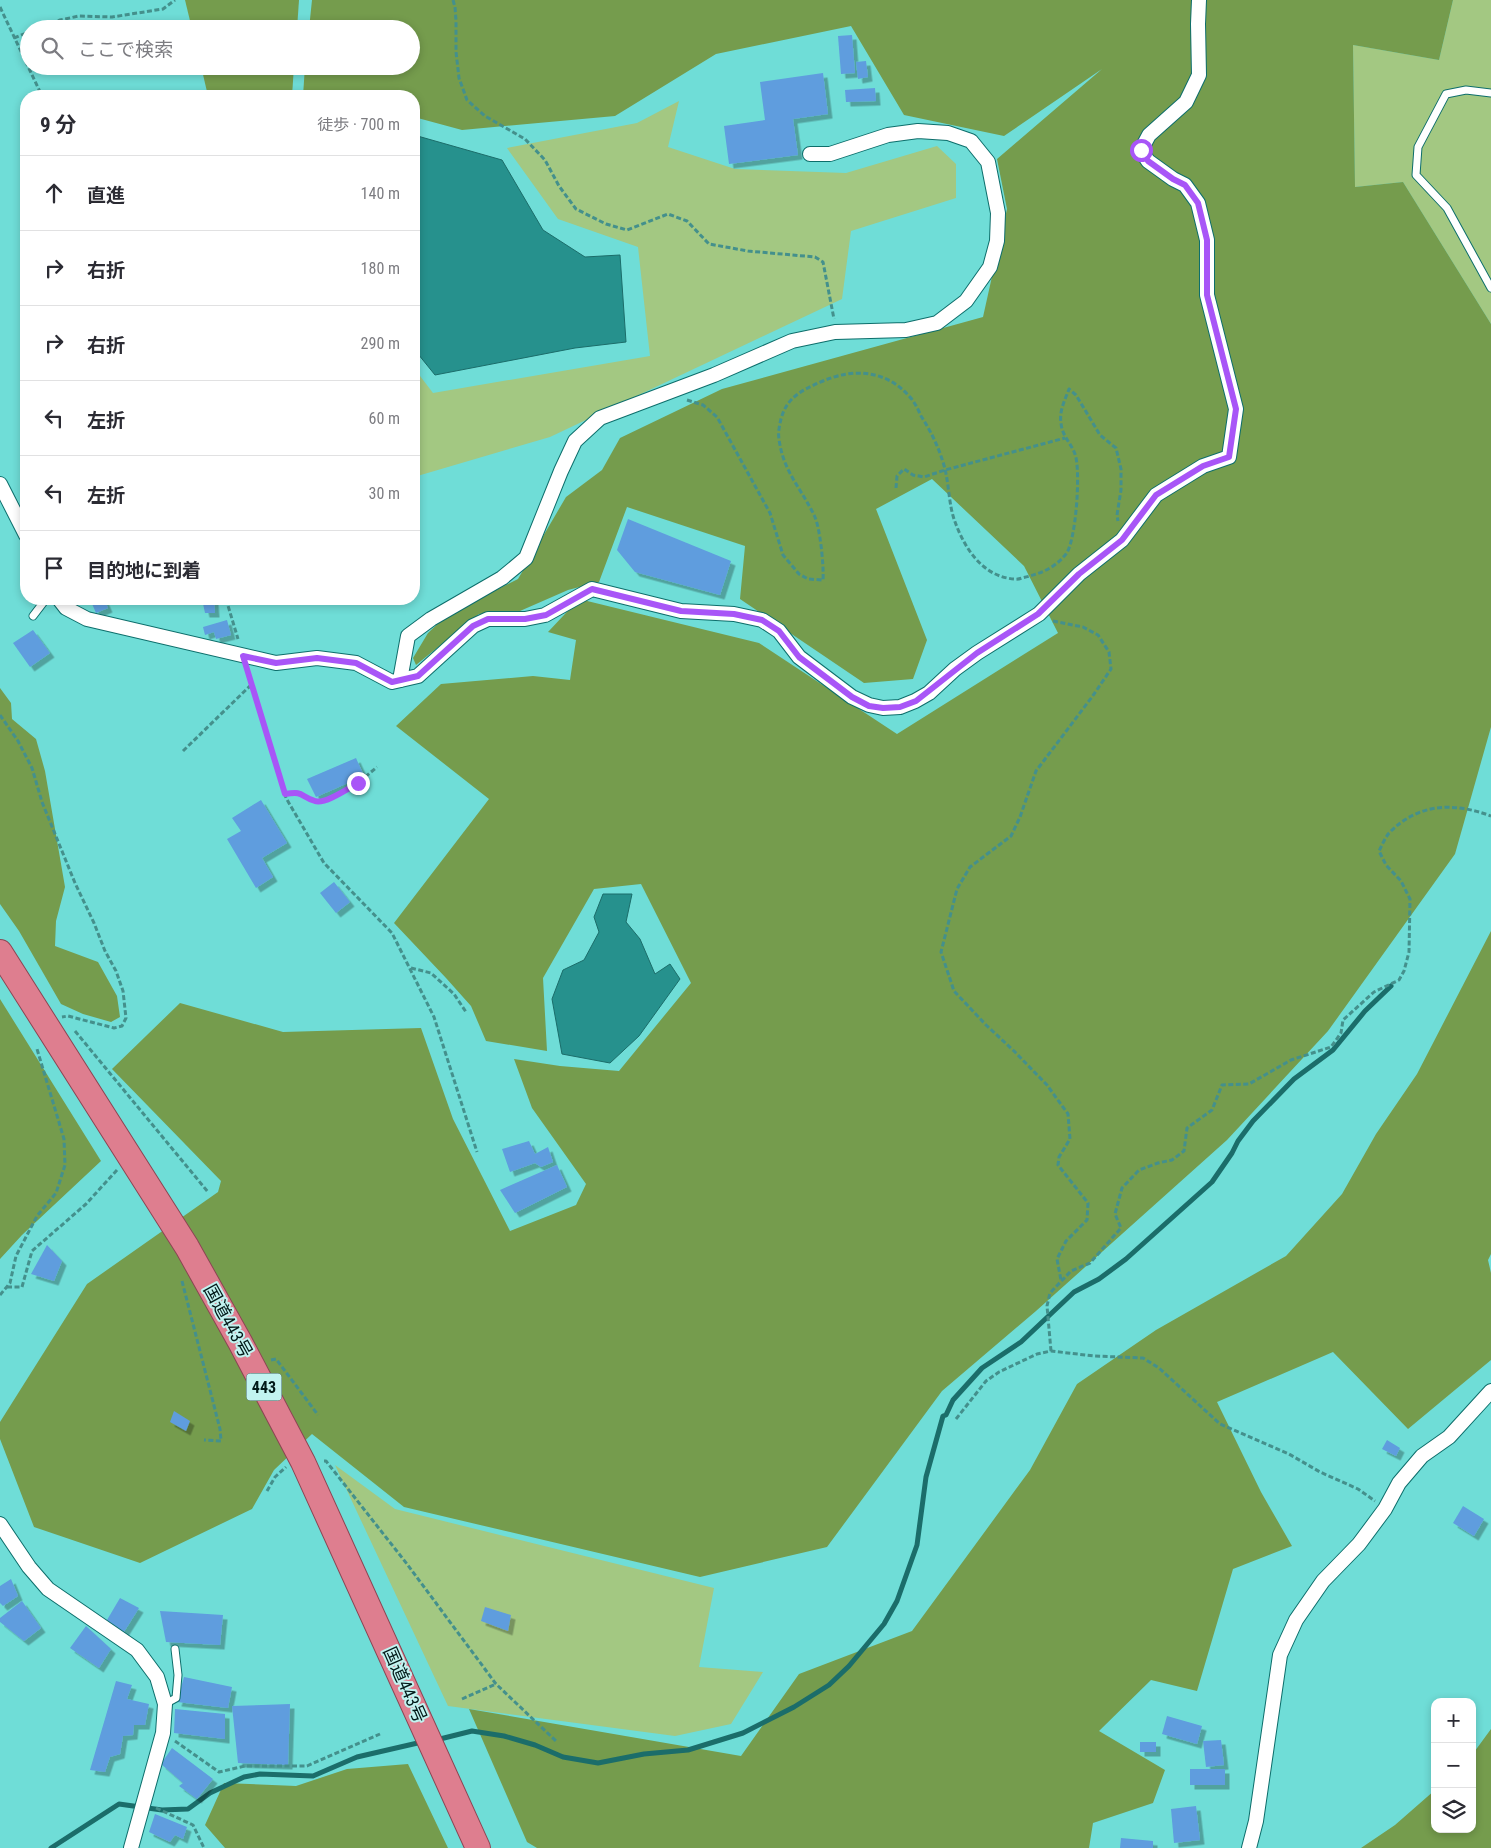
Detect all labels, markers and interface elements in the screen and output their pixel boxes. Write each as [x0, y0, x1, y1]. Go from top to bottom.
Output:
search box [20, 20, 420, 75]
icon: search [38, 34, 66, 62]
text: ここで検索 [78, 38, 173, 61]
text: 9 分 [40, 113, 76, 137]
text: 徒歩 · 700 m [317, 115, 400, 134]
route start [1130, 139, 1153, 162]
icon: ahead [40, 179, 68, 207]
text: 直進 [87, 184, 125, 207]
text: 140 m [361, 184, 400, 203]
icon: right [40, 254, 68, 282]
text: 右折 [87, 259, 125, 282]
text: 180 m [361, 259, 400, 278]
icon: right [40, 329, 68, 357]
text: 右折 [87, 334, 125, 357]
text: 290 m [361, 334, 400, 353]
icon: left [40, 404, 68, 432]
text: 左折 [87, 409, 125, 432]
text: 60 m [368, 409, 400, 428]
icon: left [40, 479, 68, 507]
text: 左折 [87, 484, 125, 507]
text: 30 m [368, 484, 400, 503]
icon: arrive [40, 554, 68, 582]
text: 目的地に到着 [87, 559, 201, 582]
route end [347, 772, 370, 795]
street label: 国道443号 [200, 1280, 257, 1361]
road number: 443 [246, 1374, 282, 1400]
street label: 国道443号 [379, 1644, 431, 1726]
map controls [1431, 1698, 1476, 1833]
button: + [1431, 1698, 1476, 1743]
button: − [1431, 1743, 1476, 1788]
button: layers [1431, 1788, 1476, 1833]

